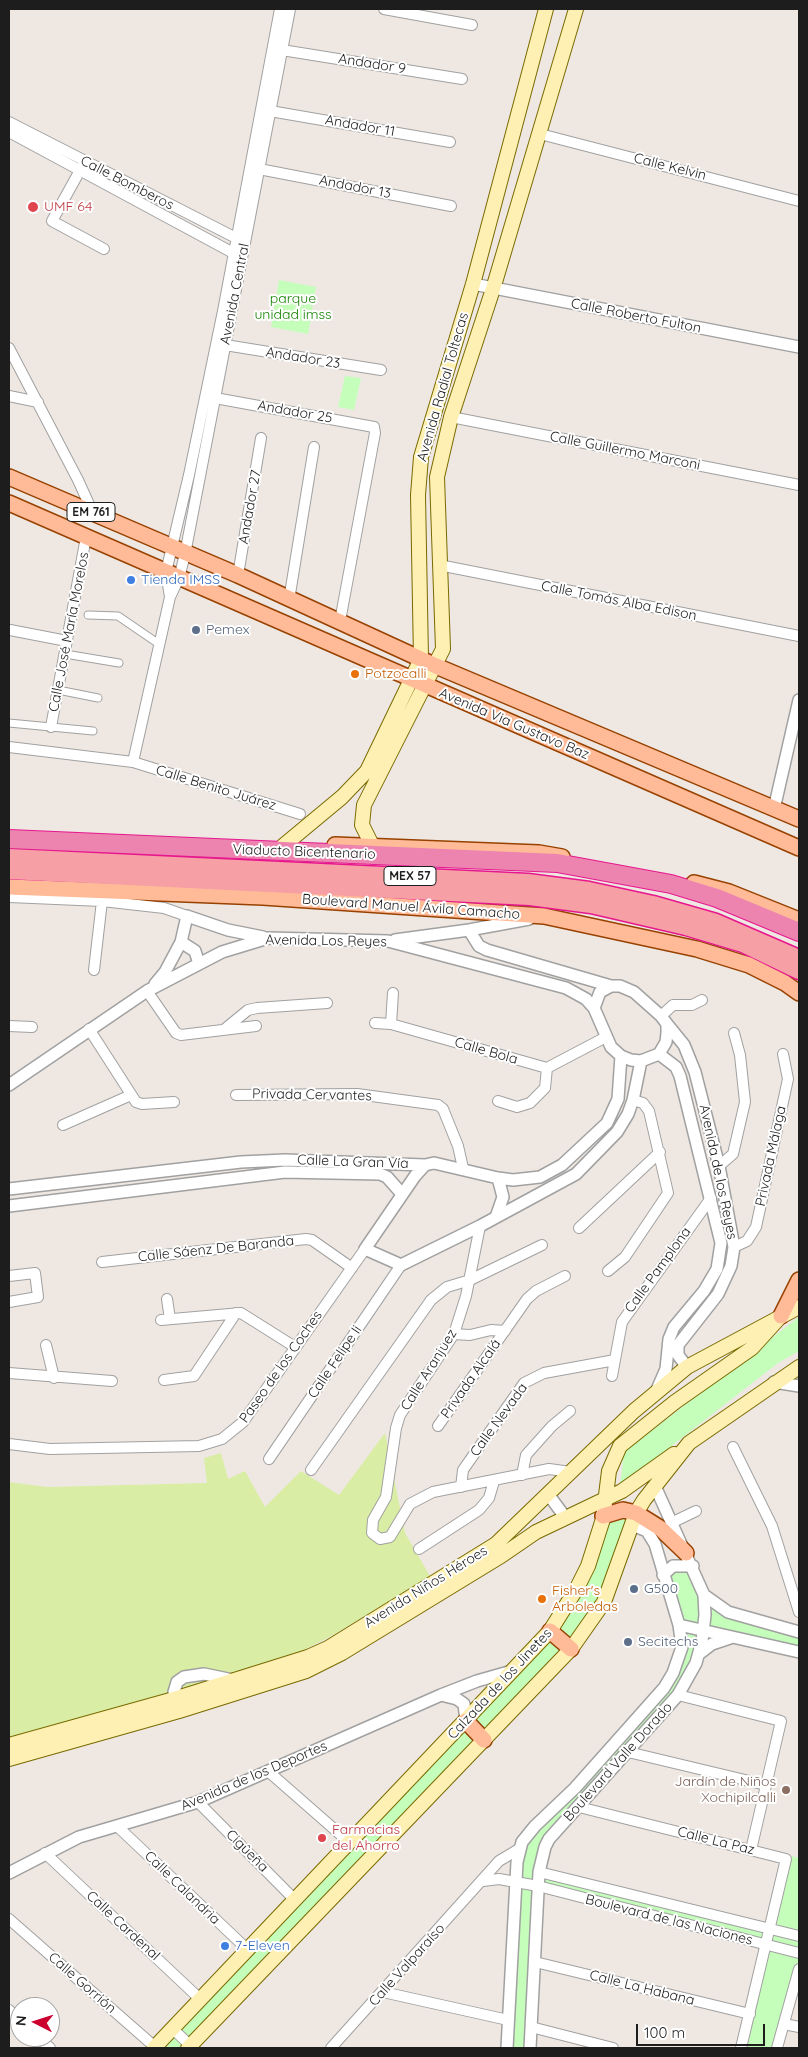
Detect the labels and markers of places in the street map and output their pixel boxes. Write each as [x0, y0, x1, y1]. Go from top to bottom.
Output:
place label: UMF 64 [44, 199, 92, 215]
marker: UMF 64 [26, 200, 40, 214]
place label: Tienda IMSS [141, 572, 220, 588]
marker: Tienda IMSS [125, 574, 137, 586]
place label: Pemex [206, 622, 249, 638]
marker: Pemex [190, 624, 202, 636]
place label: Potzocalli [365, 666, 427, 682]
marker: Potzocalli [349, 668, 361, 680]
place label: G500 [644, 1581, 678, 1597]
place label: Fisher's Arboledas [552, 1583, 618, 1615]
marker: G500 [628, 1583, 640, 1595]
marker: Fisher's Arboledas [536, 1593, 548, 1605]
place label: Secitechs [638, 1634, 698, 1650]
marker: Secitechs [622, 1636, 634, 1648]
place label: Jardín de Niños Xochipilcalli [675, 1774, 776, 1806]
marker: Jardín de Niños Xochipilcalli [780, 1784, 792, 1796]
place label: Farmacias del Ahorro [332, 1822, 400, 1854]
marker: Farmacias del Ahorro [316, 1832, 328, 1844]
place label: 7-Eleven [235, 1938, 290, 1954]
marker: 7-Eleven [219, 1940, 231, 1952]

